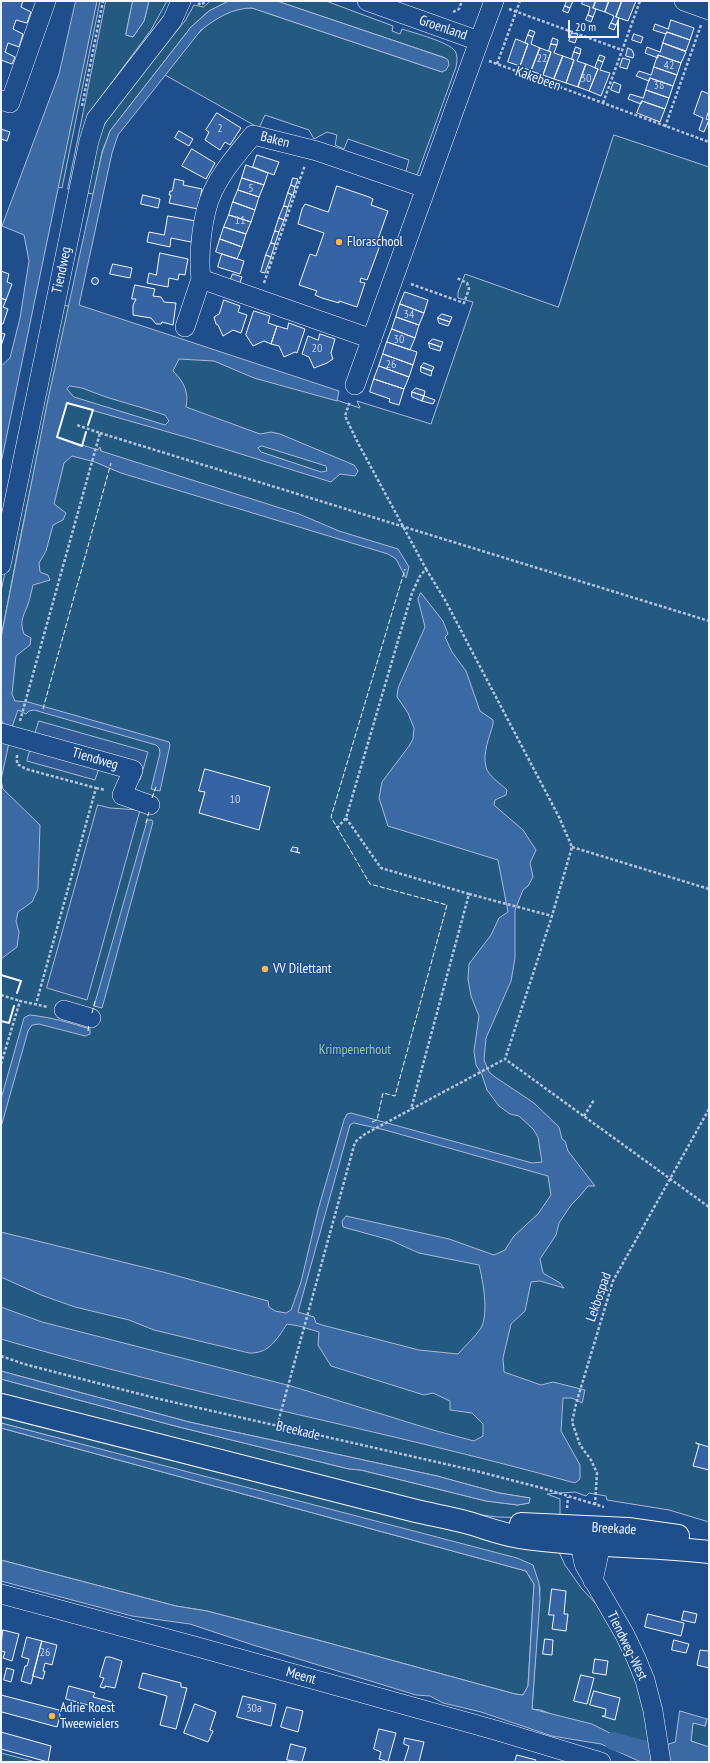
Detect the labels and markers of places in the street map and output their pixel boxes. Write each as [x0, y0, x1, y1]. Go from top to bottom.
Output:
place label: Floraschool [347, 234, 403, 250]
marker: Floraschool [334, 237, 344, 247]
place label: VV Dilettant [273, 961, 332, 977]
marker: VV Dilettant [260, 964, 270, 974]
place label: Adrie Roest Tweewielers [60, 1700, 119, 1732]
marker: Adrie Roest Tweewielers [47, 1711, 57, 1721]

